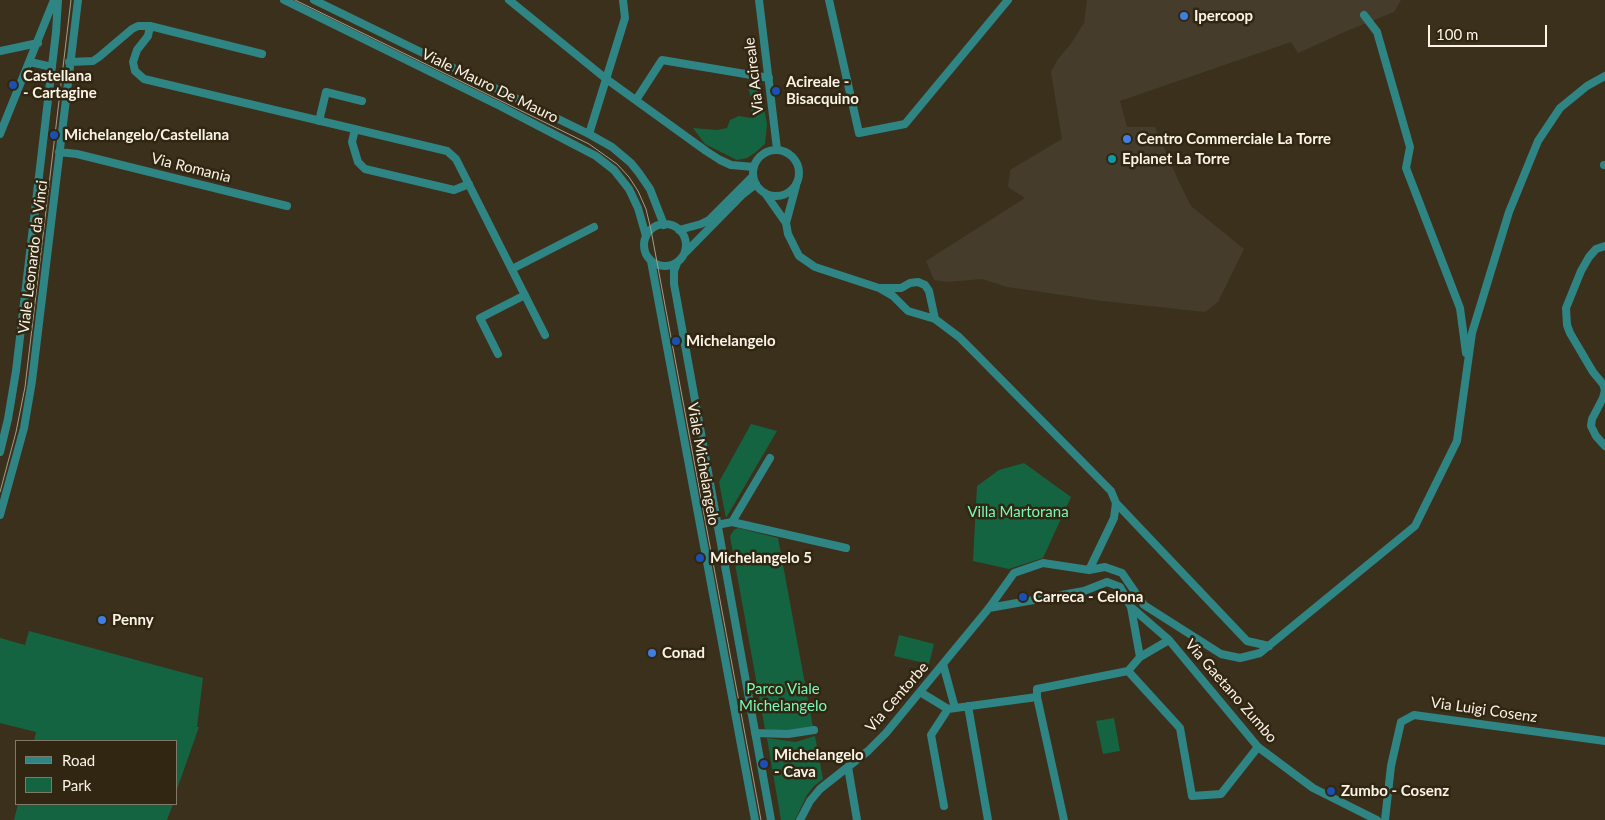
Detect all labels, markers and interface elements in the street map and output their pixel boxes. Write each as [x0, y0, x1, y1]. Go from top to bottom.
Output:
place label: Ipercoop [1194, 7, 1253, 25]
marker: Ipercoop [1178, 10, 1190, 22]
scale bar [1430, 15, 1549, 47]
text: 100 m [1436, 25, 1478, 43]
street label: Via Acireale [740, 36, 768, 116]
street label: Viale Mauro De Mauro [419, 45, 561, 127]
place label: Castellana - Cartagine [23, 67, 97, 102]
place label: Acireale - Bisacquino [786, 73, 859, 108]
marker: Castellana - Cartagine [7, 79, 19, 91]
marker: Acireale - Bisacquino [770, 85, 782, 97]
place label: Michelangelo/Castellana [64, 126, 229, 144]
marker: Michelangelo/Castellana [48, 129, 60, 141]
place label: Centro Commerciale La Torre [1137, 130, 1331, 148]
marker: Centro Commerciale La Torre [1121, 133, 1133, 145]
street label: Via Romania [149, 149, 233, 187]
place label: Eplanet La Torre [1122, 150, 1230, 168]
marker: Eplanet La Torre [1106, 153, 1118, 165]
street label: Viale Leonardo da Vinci [15, 179, 51, 335]
place label: Michelangelo [686, 332, 776, 350]
marker: Michelangelo [670, 335, 682, 347]
street label: Viale Michelangelo [683, 401, 723, 527]
park label: Villa Martorana [967, 503, 1069, 521]
place label: Michelangelo 5 [710, 549, 812, 567]
marker: Michelangelo 5 [694, 552, 706, 564]
place label: Carreca - Celona [1033, 588, 1143, 606]
marker: Carreca - Celona [1017, 591, 1029, 603]
place label: Penny [112, 611, 154, 629]
marker: Penny [96, 614, 108, 626]
street label: Via Gaetano Zumbo [1181, 636, 1281, 746]
place label: Conad [662, 644, 705, 662]
marker: Conad [646, 647, 658, 659]
street label: Via Centorbe [862, 658, 932, 736]
park label: Parco Viale Michelangelo [739, 680, 827, 715]
street label: Via Luigi Cosenz [1430, 694, 1538, 726]
legend [15, 740, 178, 805]
place label: Michelangelo - Cava [774, 746, 864, 781]
text: Road [62, 751, 95, 769]
marker: Michelangelo - Cava [758, 758, 770, 770]
text: Park [62, 776, 91, 794]
place label: Zumbo - Cosenz [1341, 782, 1449, 800]
marker: Zumbo - Cosenz [1325, 785, 1337, 797]

